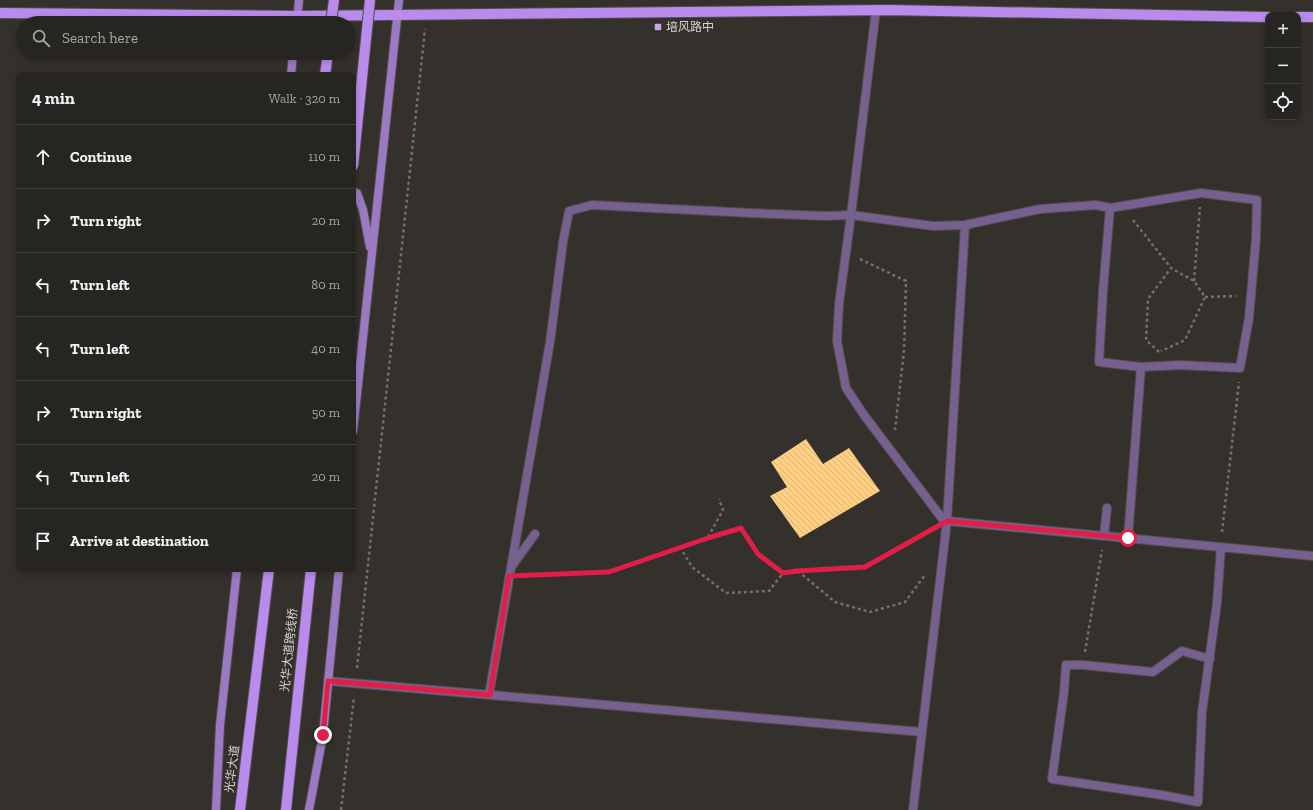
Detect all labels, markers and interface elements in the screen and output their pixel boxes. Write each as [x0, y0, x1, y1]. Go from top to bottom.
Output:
map controls [1265, 12, 1301, 120]
button: + [1265, 12, 1301, 48]
search box [16, 16, 356, 60]
place label: 培风路中 [666, 20, 714, 34]
marker: 培风路中 [653, 22, 663, 32]
icon: search [30, 27, 52, 49]
text: Search here [62, 29, 138, 47]
button: − [1265, 48, 1301, 84]
button: locate [1265, 84, 1301, 120]
text: 4 min [32, 88, 75, 108]
text: Walk · 320 m [268, 91, 340, 106]
icon: ahead [32, 146, 54, 168]
text: Continue [70, 148, 132, 166]
text: 110 m [308, 149, 340, 164]
icon: right [32, 210, 54, 232]
text: Turn right [70, 212, 141, 230]
text: 20 m [312, 213, 340, 228]
icon: left [32, 274, 54, 296]
text: Turn left [70, 276, 130, 294]
text: 80 m [311, 277, 340, 292]
icon: left [32, 338, 54, 360]
text: Turn left [70, 340, 130, 358]
text: 40 m [311, 341, 340, 356]
icon: right [32, 402, 54, 424]
text: Turn right [70, 404, 141, 422]
text: 50 m [312, 405, 340, 420]
icon: left [32, 466, 54, 488]
text: Turn left [70, 468, 130, 486]
text: 20 m [312, 469, 340, 484]
route start [1119, 529, 1137, 547]
icon: arrive [32, 530, 54, 552]
text: Arrive at destination [70, 532, 209, 550]
street label: 光华大道跨线桥 [278, 607, 300, 693]
route end [314, 726, 332, 744]
street label: 光华大道 [222, 744, 242, 794]

